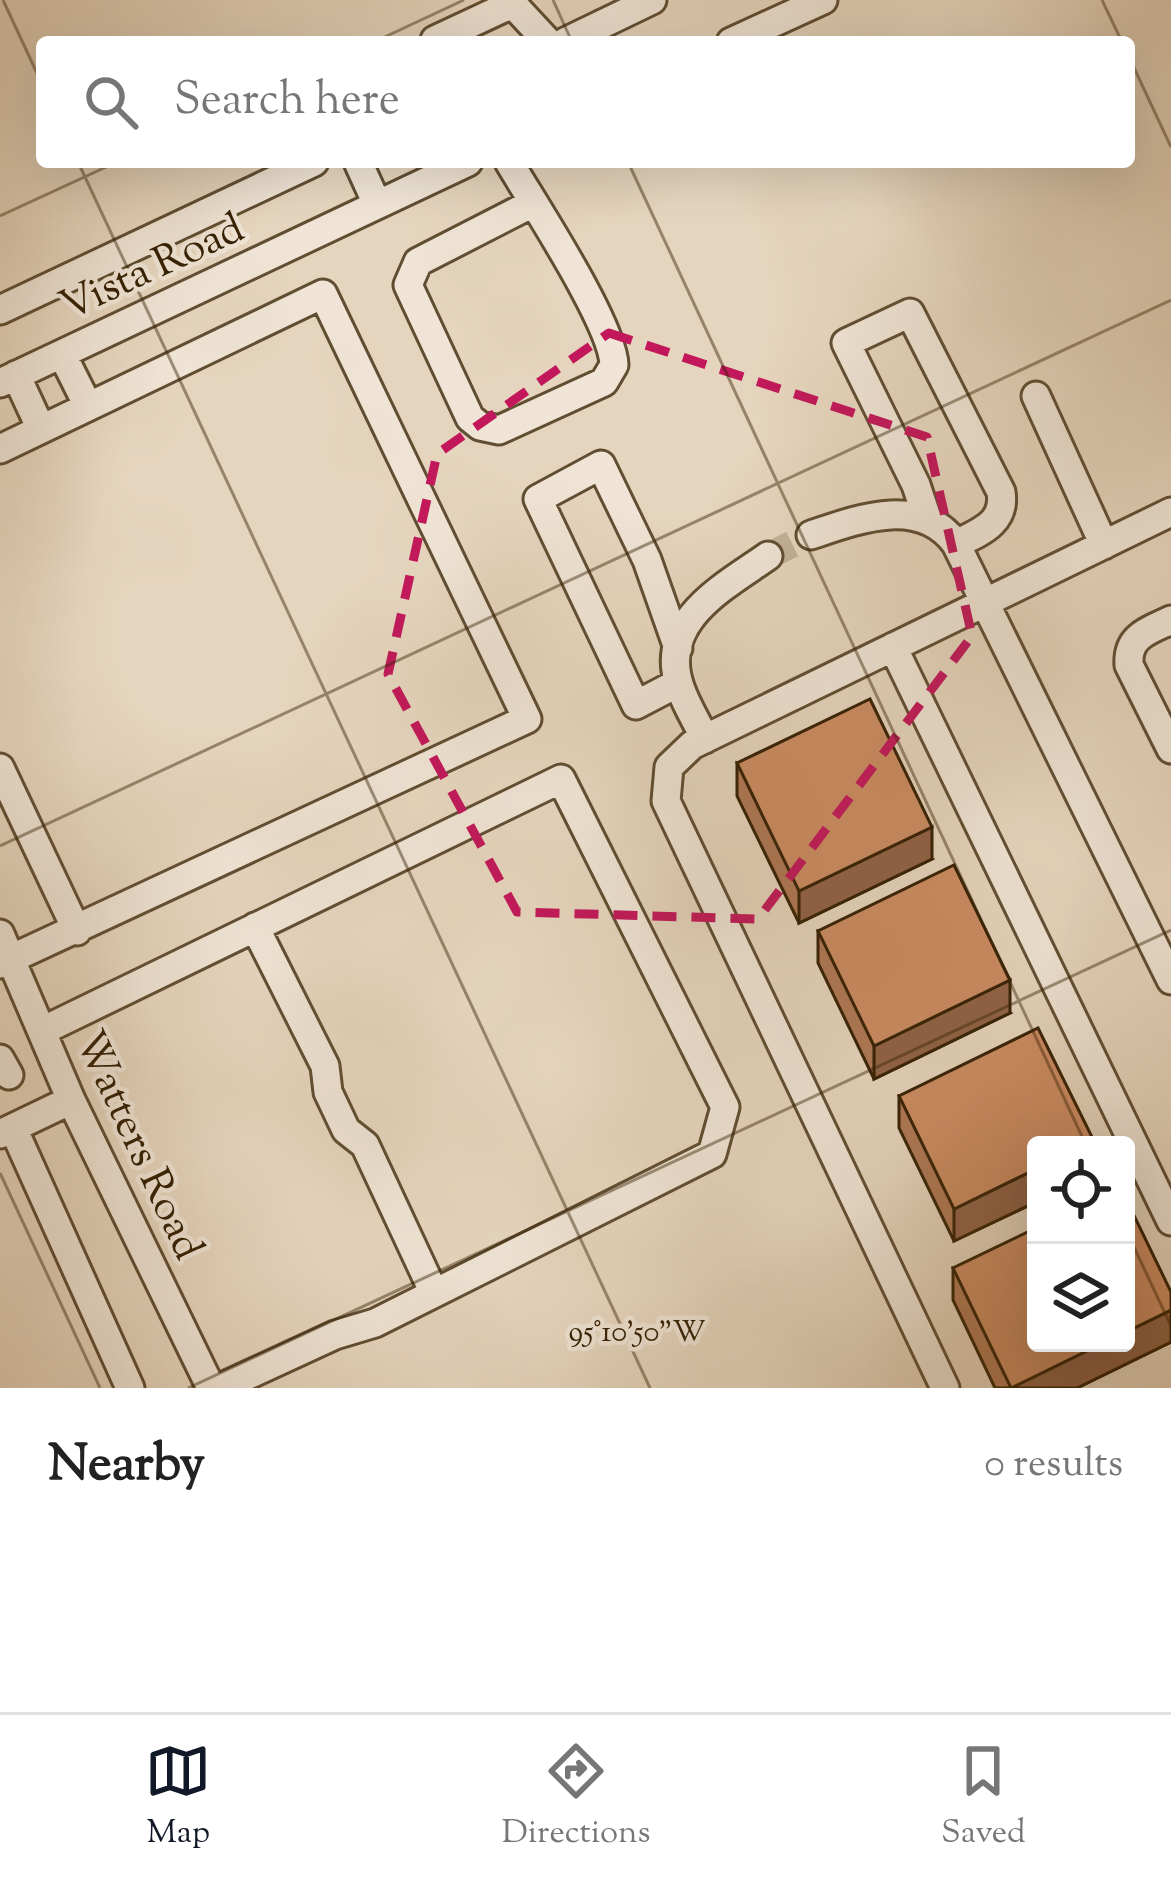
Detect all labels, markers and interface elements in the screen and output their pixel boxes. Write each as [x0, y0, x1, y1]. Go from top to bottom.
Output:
search box [36, 36, 1135, 168]
icon: search [78, 69, 144, 135]
text: Search here [174, 70, 400, 135]
street label: Vista Road [51, 201, 255, 338]
street label: Watters Road [57, 1021, 216, 1271]
map controls [1027, 1136, 1135, 1352]
button: locate [1027, 1136, 1135, 1244]
button: layers [1027, 1244, 1135, 1352]
text: 95°10'50"W [568, 1312, 706, 1355]
text: Nearby [48, 1430, 205, 1503]
text: 0 results [984, 1438, 1123, 1494]
tab: Map [145, 1738, 211, 1858]
tab: Directions [502, 1738, 651, 1858]
tab: Saved [941, 1738, 1026, 1858]

